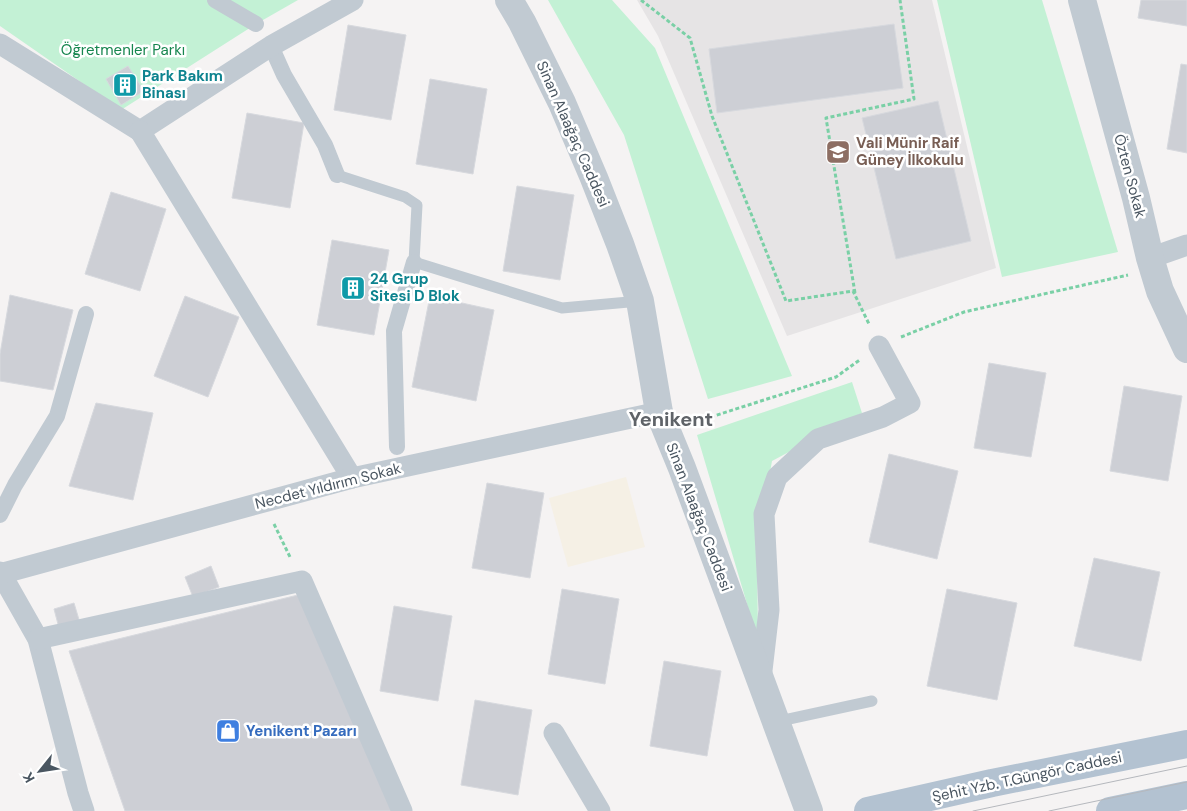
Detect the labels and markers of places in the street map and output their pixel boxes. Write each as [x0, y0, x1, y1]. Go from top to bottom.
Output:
place label: Park Bakım Binası [142, 66, 223, 103]
building icon: Park Bakım Binası [112, 72, 138, 98]
place label: Vali Münir Raif Güney İlkokulu [856, 133, 964, 170]
school or university icon: Vali Münir Raif Güney İlkokulu [825, 139, 851, 165]
place label: 24 Grup Sitesi D Blok [370, 269, 460, 306]
building icon: 24 Grup Sitesi D Blok [340, 275, 366, 301]
shop icon: Yenikent Pazarı [215, 718, 241, 744]
place label: Yenikent Pazarı [246, 721, 357, 741]

